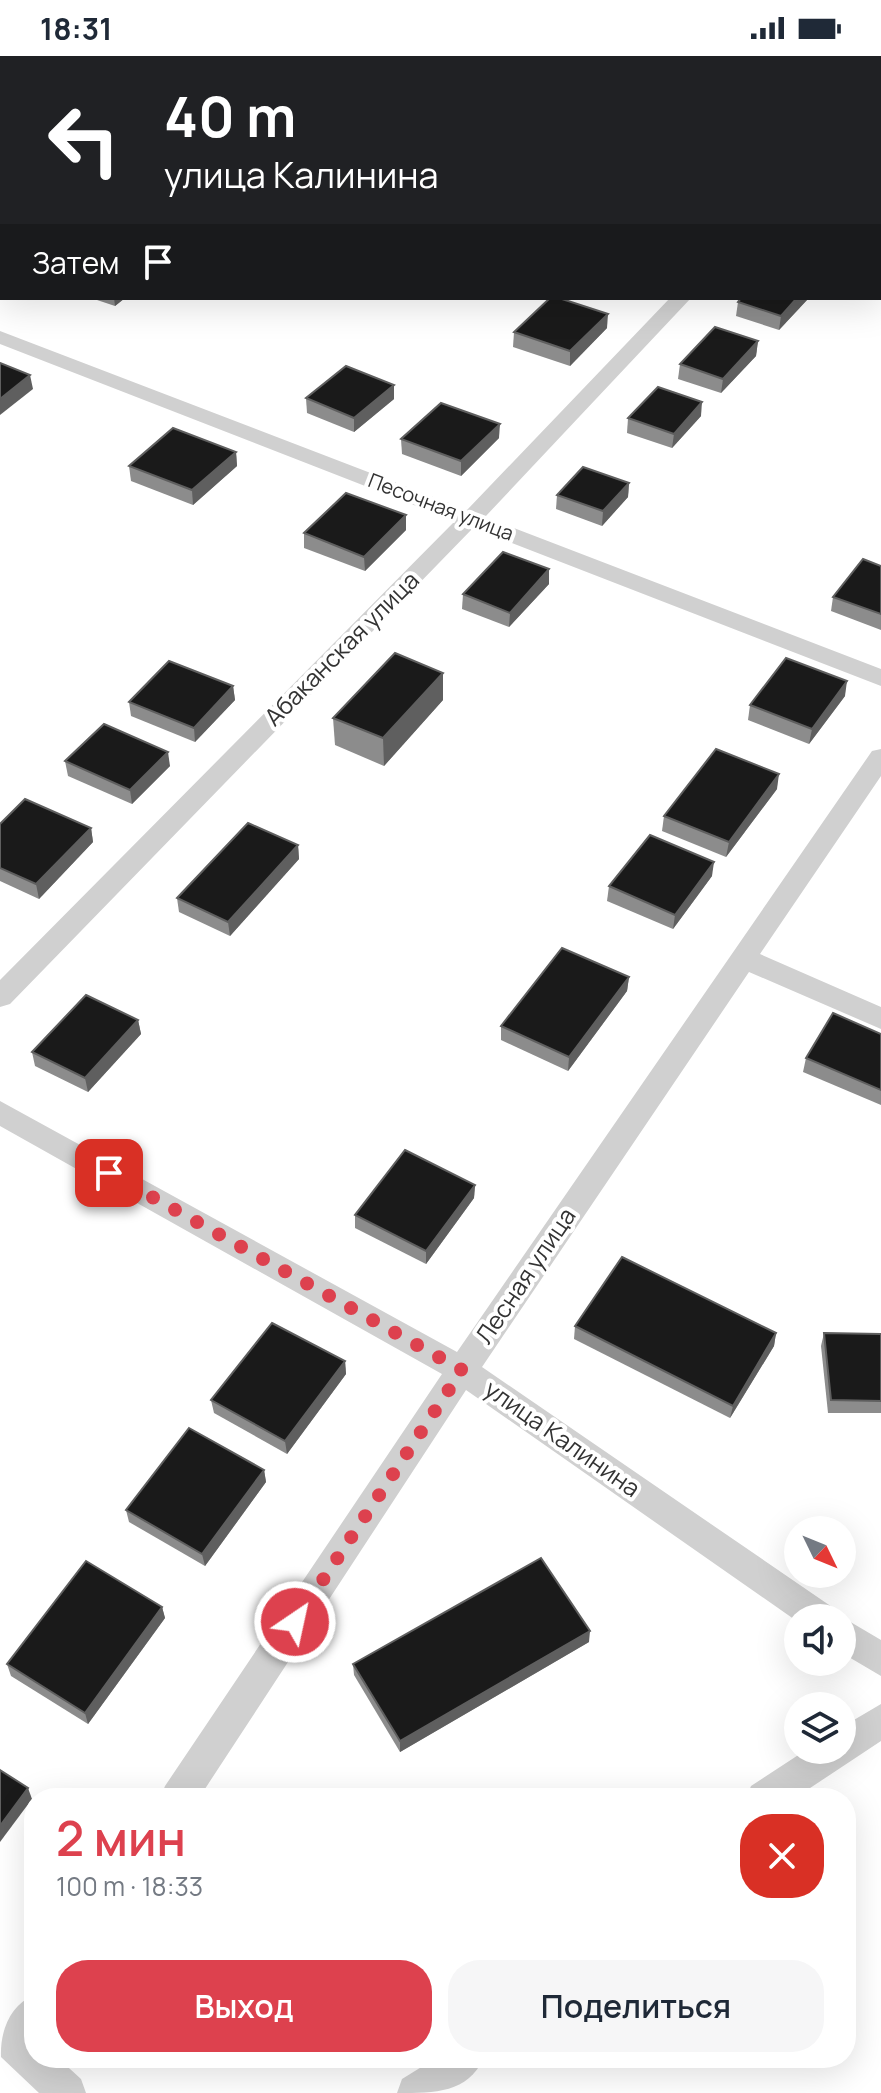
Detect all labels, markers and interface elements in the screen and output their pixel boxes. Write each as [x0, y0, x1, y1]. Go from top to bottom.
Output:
text: 18:31 [40, 8, 112, 49]
text: 40 m [164, 77, 296, 154]
icon: left [32, 88, 136, 192]
text: улица Калинина [164, 150, 439, 199]
icon: arrive [136, 240, 180, 284]
text: Затем [32, 242, 120, 283]
street label: Песочная улица [365, 466, 518, 547]
street label: Абаканская улица [256, 563, 426, 733]
pin [75, 1139, 143, 1207]
icon: arrive [87, 1151, 131, 1195]
street label: Лесная улица [467, 1201, 582, 1350]
street label: улица Калинина [478, 1372, 647, 1504]
north arrow [784, 1516, 856, 1588]
map controls [784, 1516, 856, 1764]
position arrow [253, 1580, 337, 1664]
button: sound [784, 1604, 856, 1676]
button: layers [784, 1692, 856, 1764]
text: 2 мин [56, 1805, 186, 1870]
button: close [740, 1814, 824, 1898]
text: 100 m · 18:33 [56, 1868, 203, 1904]
button: Выход [56, 1960, 432, 2052]
button: Поделиться [448, 1960, 824, 2052]

